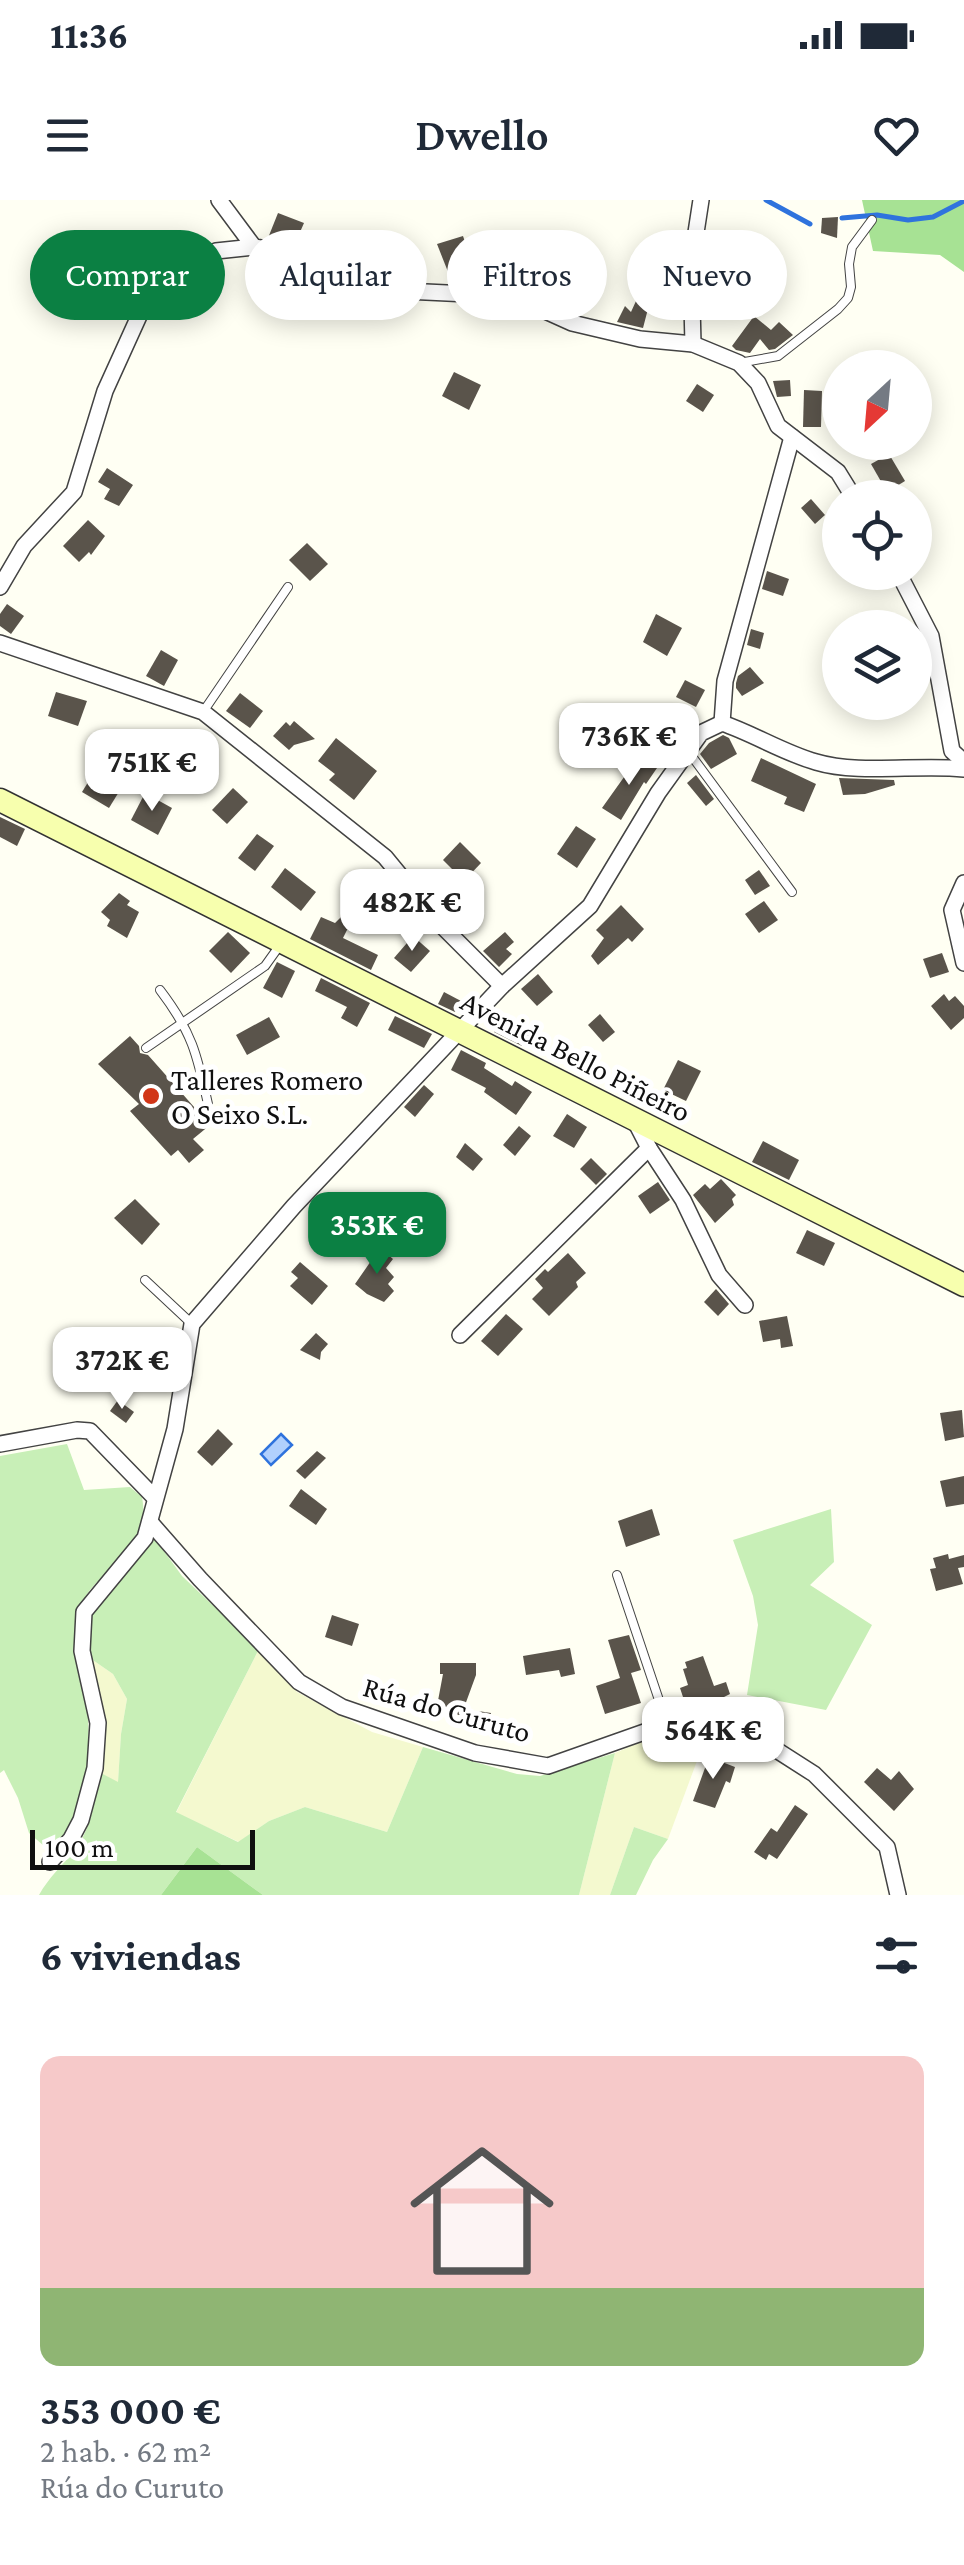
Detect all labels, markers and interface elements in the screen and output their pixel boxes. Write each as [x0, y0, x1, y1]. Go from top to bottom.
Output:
text: 11:36 [50, 14, 128, 56]
icon: menu [40, 108, 95, 163]
icon: heart [869, 108, 924, 163]
text: Dwello [415, 110, 549, 160]
chip: Comprar [30, 230, 225, 320]
chip: Alquilar [245, 230, 427, 320]
chip: Filtros [447, 230, 607, 320]
chip: Nuevo [627, 230, 787, 320]
north arrow [822, 350, 932, 460]
map controls [822, 350, 932, 720]
button: locate [822, 480, 932, 590]
button: layers [822, 610, 932, 720]
pin: 736K € [548, 703, 710, 788]
text: 736K € [581, 717, 677, 753]
pin: 751K € [71, 729, 233, 814]
text: 751K € [107, 743, 197, 779]
pin: 482K € [331, 869, 493, 954]
text: 482K € [362, 883, 462, 919]
street label: Avenida Bello Piñeiro [456, 984, 696, 1128]
place label: Talleres Romero O Seixo S.L. [171, 1063, 363, 1130]
marker: Talleres Romero O Seixo S.L. [140, 1085, 162, 1107]
pin: 353K € [296, 1192, 458, 1277]
text: 353K € [330, 1206, 424, 1242]
pin: 372K € [41, 1327, 203, 1412]
text: 372K € [75, 1341, 169, 1377]
street label: Rúa do Curuto [359, 1669, 535, 1749]
pin: 564K € [632, 1697, 794, 1782]
text: 564K € [664, 1711, 762, 1747]
scale bar [30, 1825, 255, 1870]
text: 100 m [45, 1832, 114, 1863]
icon: filters [869, 1928, 924, 1983]
text: 6 viviendas [40, 1932, 241, 1979]
icon: home [392, 2121, 572, 2301]
text: 353 000 € [40, 2386, 221, 2433]
text: 2 hab. · 62 m² [40, 2433, 211, 2469]
text: Rúa do Curuto [40, 2469, 224, 2505]

